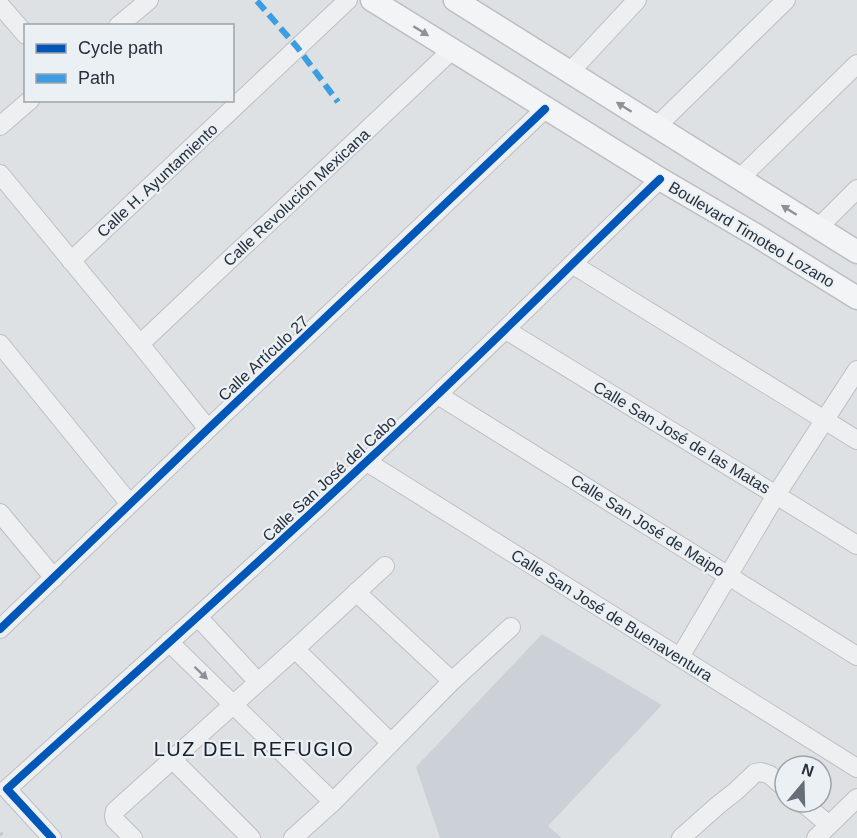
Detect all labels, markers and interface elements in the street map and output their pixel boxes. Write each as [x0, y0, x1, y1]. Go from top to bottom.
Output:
legend [24, 24, 234, 102]
one-way arrow [413, 26, 429, 37]
text: Cycle path [78, 38, 163, 58]
text: Path [78, 68, 115, 88]
one-way arrow [616, 101, 632, 112]
street label: Calle H. Ayuntamiento [94, 120, 221, 240]
street label: Calle Revolución Mexicana [220, 125, 373, 269]
street label: Boulevard Timoteo Lozano [666, 178, 838, 291]
one-way arrow [781, 204, 797, 215]
street label: Calle Artículo 27 [215, 312, 312, 404]
street label: Calle San José de las Matas [590, 378, 773, 497]
street label: Calle San José del Cabo [259, 412, 400, 545]
street label: Calle San José de Maipo [568, 471, 728, 580]
street label: Calle San José de Buenaventura [508, 546, 716, 685]
one-way arrow [194, 666, 208, 680]
district label: LUZ DEL REFUGIO [154, 738, 354, 760]
north arrow [773, 754, 833, 814]
text: N [799, 760, 816, 780]

